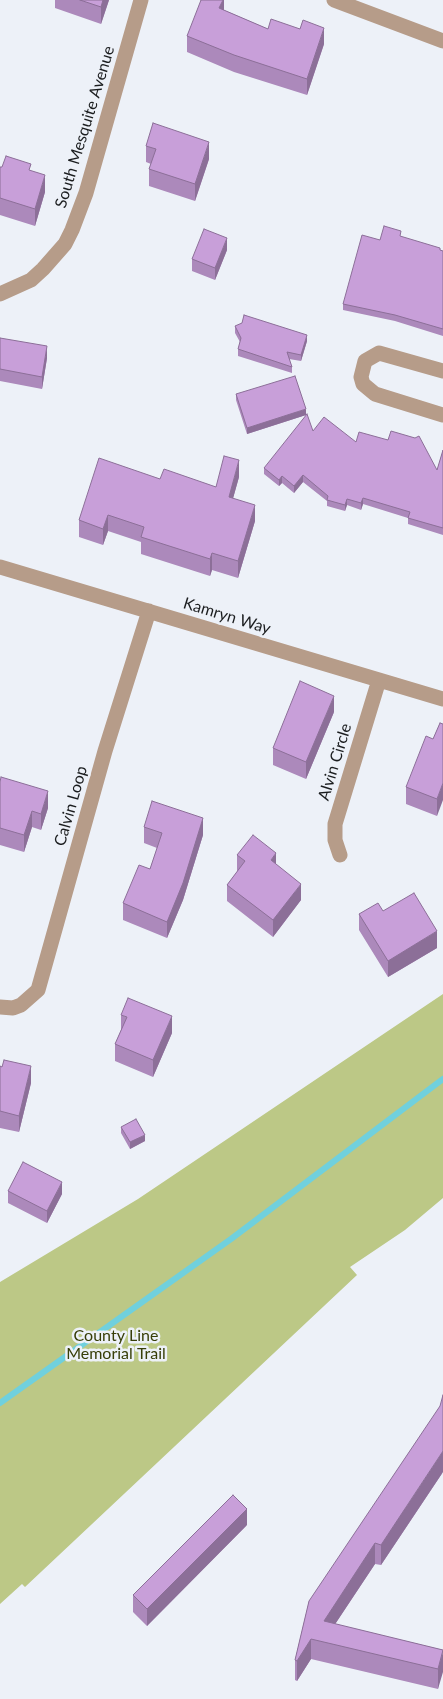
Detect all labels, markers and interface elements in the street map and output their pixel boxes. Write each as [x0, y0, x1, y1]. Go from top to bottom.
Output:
street label: South Mesquite Avenue [51, 44, 119, 210]
street label: Kamryn Way [181, 594, 273, 638]
street label: Alvin Circle [314, 721, 356, 803]
street label: Calvin Loop [50, 764, 92, 848]
park label: County Line Memorial Trail [66, 1326, 166, 1364]

